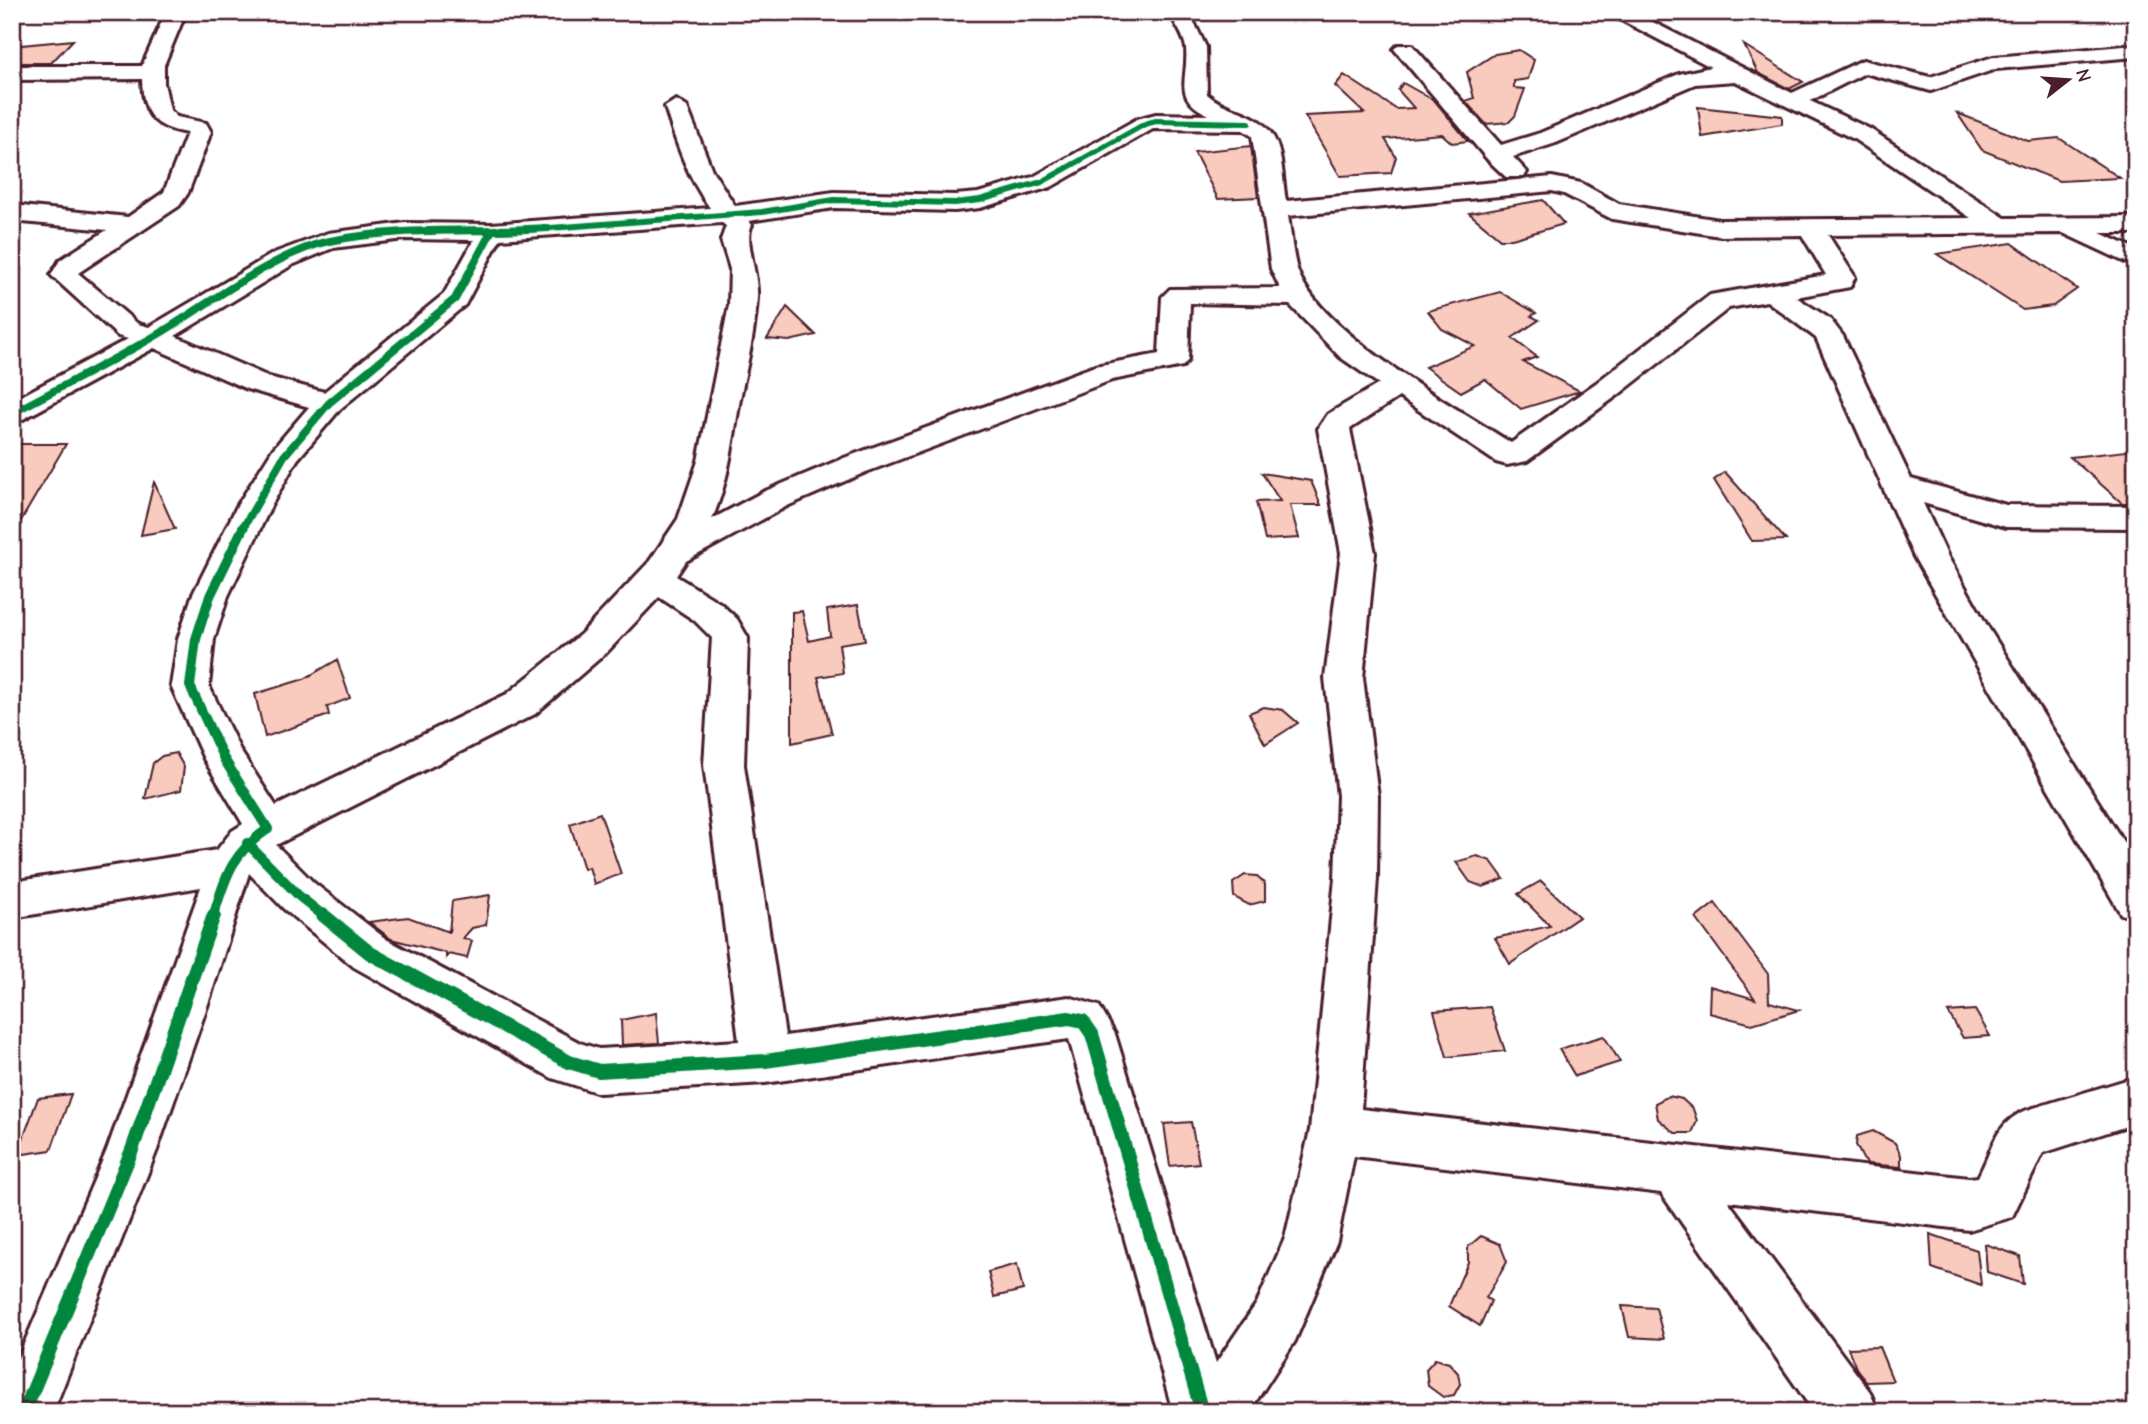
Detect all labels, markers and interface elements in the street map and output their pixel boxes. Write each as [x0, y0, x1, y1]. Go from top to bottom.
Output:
north arrow [2032, 46, 2102, 116]
text: N [2071, 66, 2096, 84]

